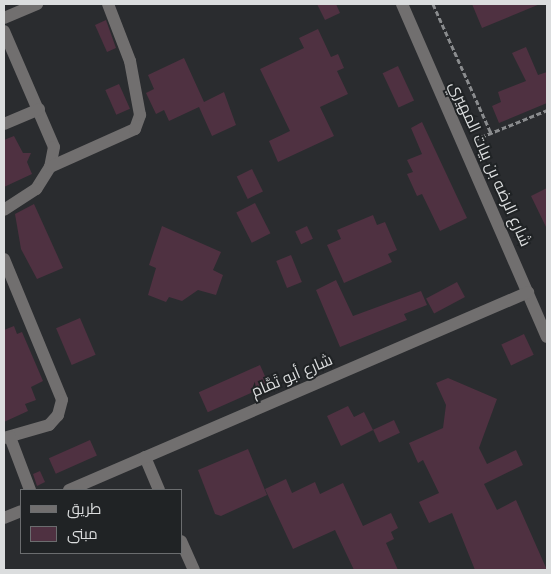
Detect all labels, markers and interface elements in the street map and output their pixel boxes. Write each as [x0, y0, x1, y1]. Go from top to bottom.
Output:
street label: شارع الرضه بن بيات المهيري [445, 78, 535, 250]
street label: شارع أبو تَمَّام [248, 350, 336, 402]
legend [20, 489, 182, 554]
text: طريق [67, 500, 101, 518]
text: مبنى [67, 525, 98, 543]

